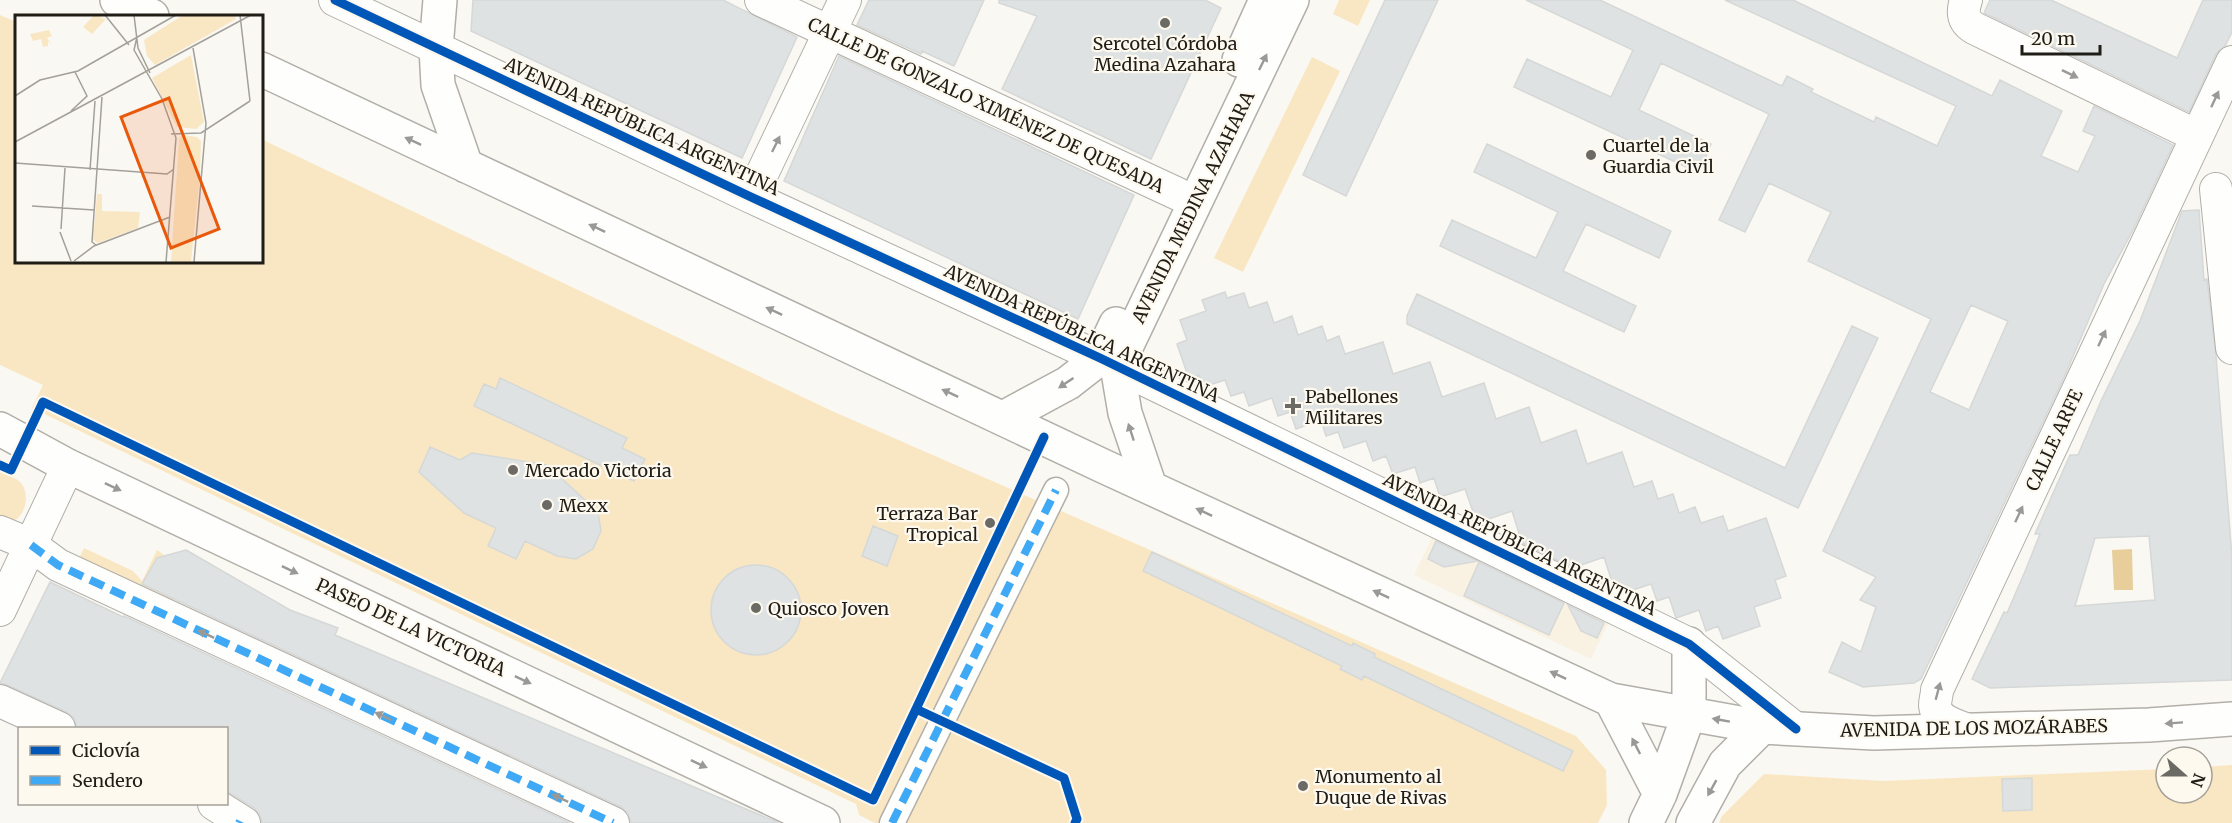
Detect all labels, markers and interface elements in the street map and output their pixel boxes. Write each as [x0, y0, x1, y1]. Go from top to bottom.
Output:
street label: CALLE DE GONZALO XIMÉNEZ DE QUESADA [804, 12, 1168, 198]
inset map [15, 15, 262, 262]
marker: Sercotel Córdoba Medina Azahara [1158, 16, 1172, 30]
scale bar [2022, 18, 2100, 56]
text: 20 m [2031, 27, 2075, 50]
place label: Sercotel Córdoba Medina Azahara [1093, 32, 1238, 76]
street label: AVENIDA REPÚBLICA ARGENTINA [500, 51, 784, 200]
one-way arrow [1258, 53, 1267, 70]
one-way arrow [2061, 70, 2078, 79]
street label: AVENIDA MEDINA AZAHARA [1126, 87, 1259, 328]
one-way arrow [2210, 90, 2219, 107]
place label: Cuartel de la Guardia Civil [1603, 134, 1714, 178]
one-way arrow [772, 135, 781, 152]
one-way arrow [404, 137, 421, 146]
marker: Cuartel de la Guardia Civil [1584, 148, 1598, 162]
one-way arrow [589, 223, 606, 232]
street label: AVENIDA REPÚBLICA ARGENTINA [940, 258, 1224, 407]
one-way arrow [765, 306, 782, 315]
one-way arrow [2098, 329, 2107, 346]
one-way arrow [1059, 377, 1075, 389]
place label: Pabellones Militares [1305, 385, 1399, 429]
street label: CALLE ARFE [2020, 385, 2088, 495]
one-way arrow [942, 389, 959, 398]
marker: Pabellones Militares [1286, 399, 1300, 413]
one-way arrow [1126, 423, 1135, 441]
place label: Mercado Victoria [525, 459, 672, 482]
marker: Mercado Victoria [506, 463, 520, 477]
street label: AVENIDA REPÚBLICA ARGENTINA [1379, 467, 1661, 621]
one-way arrow [105, 483, 122, 492]
place label: Mexx [559, 494, 608, 517]
marker: Mexx [540, 498, 554, 512]
place label: Terraza Bar Tropical [877, 502, 978, 546]
one-way arrow [2015, 506, 2024, 523]
one-way arrow [1195, 508, 1212, 517]
marker: Terraza Bar Tropical [983, 516, 997, 530]
one-way arrow [281, 566, 298, 575]
street label: PASEO DE LA VICTORIA [312, 573, 510, 681]
one-way arrow [1372, 588, 1390, 598]
place label: Quiosco Joven [768, 597, 889, 620]
marker: Quiosco Joven [749, 601, 763, 615]
one-way arrow [198, 630, 215, 639]
one-way arrow [1550, 671, 1567, 680]
one-way arrow [515, 676, 532, 685]
one-way arrow [1934, 682, 1944, 700]
one-way arrow [375, 712, 392, 721]
street label: AVENIDA DE LOS MOZÁRABES [1839, 714, 2108, 742]
one-way arrow [1711, 715, 1730, 724]
one-way arrow [2164, 718, 2183, 728]
legend [18, 727, 228, 805]
one-way arrow [1631, 738, 1641, 755]
text: Ciclovía [72, 739, 140, 762]
north arrow [2154, 745, 2214, 805]
one-way arrow [691, 760, 708, 769]
place label: Monumento al Duque de Rivas [1315, 765, 1447, 809]
text: Sendero [72, 769, 143, 792]
text: N [2186, 771, 2210, 790]
marker: Monumento al Duque de Rivas [1296, 779, 1310, 793]
one-way arrow [1707, 780, 1717, 797]
one-way arrow [552, 794, 569, 803]

